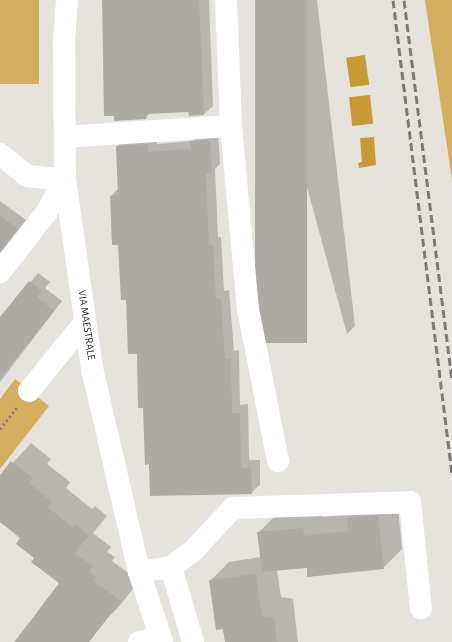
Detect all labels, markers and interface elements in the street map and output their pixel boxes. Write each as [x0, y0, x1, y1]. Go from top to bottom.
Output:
street label: VIA MAESTRALE [75, 289, 97, 361]

